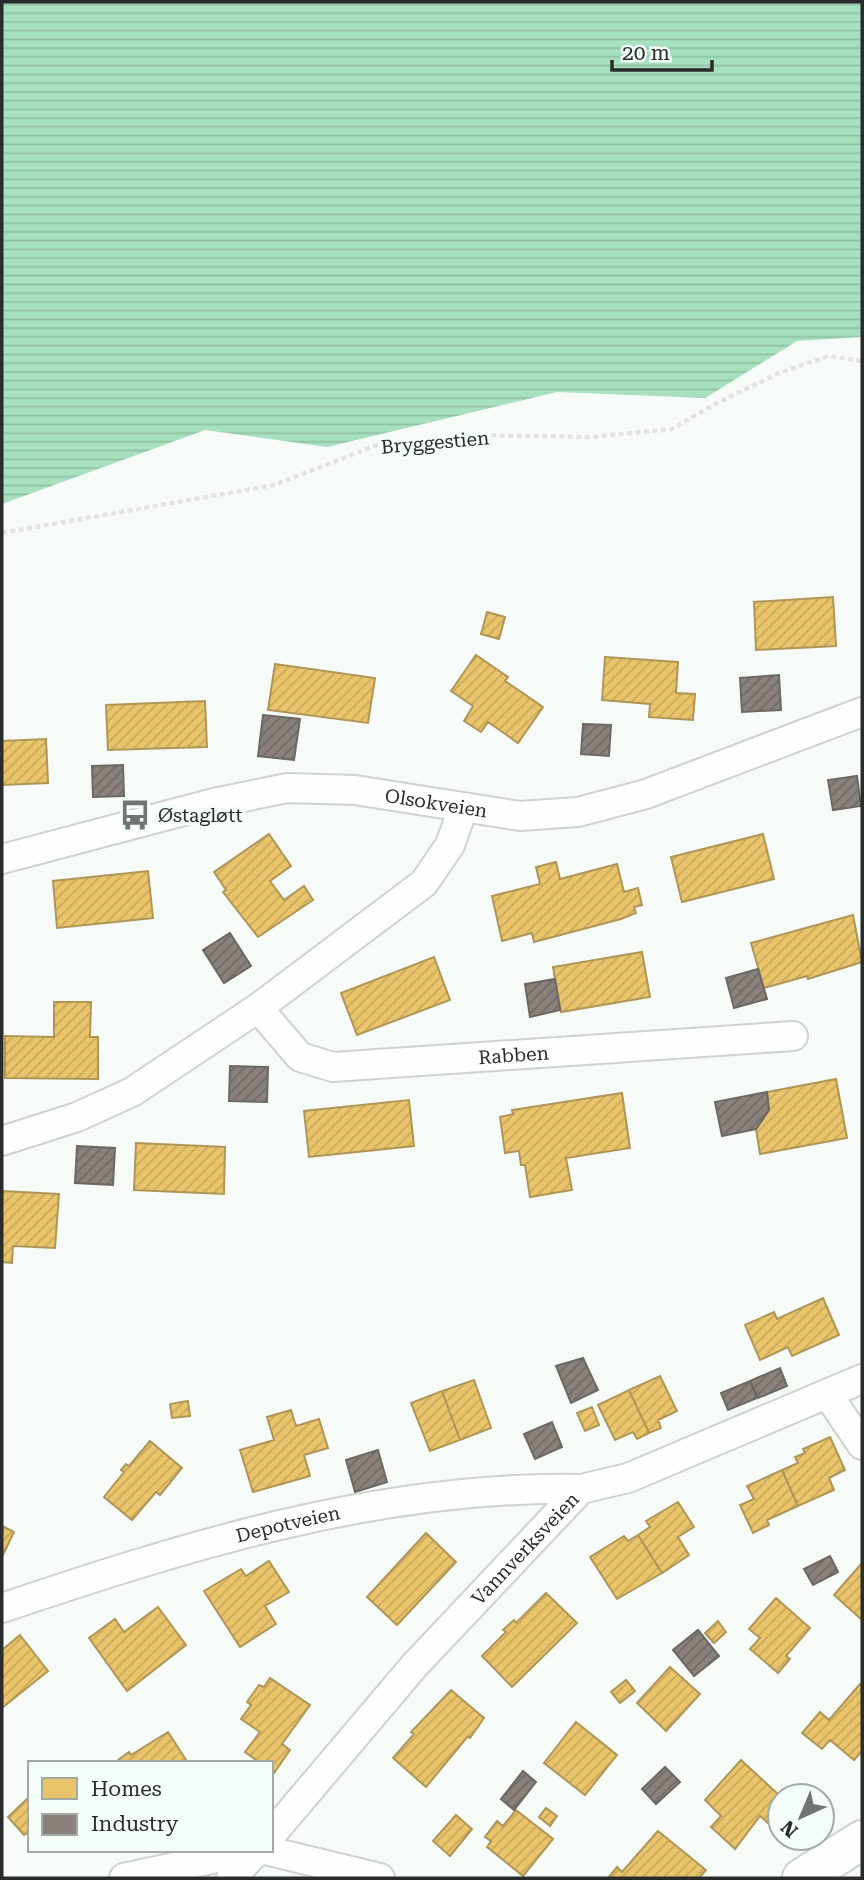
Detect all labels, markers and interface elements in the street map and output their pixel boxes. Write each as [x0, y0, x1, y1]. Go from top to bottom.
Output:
scale bar [612, 28, 712, 72]
text: 20 m [622, 41, 670, 65]
street label: Bryggestien [380, 426, 490, 459]
street label: Olsokveien [383, 784, 489, 823]
bus stop icon: Østagløtt [118, 798, 152, 832]
place label: Østagløtt [158, 804, 243, 827]
street label: Rabben [478, 1041, 550, 1069]
street label: Vannverksveien [467, 1488, 584, 1610]
street label: Depotveien [233, 1501, 342, 1548]
legend [28, 1761, 273, 1852]
text: Homes [91, 1777, 162, 1801]
north arrow [766, 1782, 836, 1852]
text: Industry [91, 1812, 179, 1836]
text: N [776, 1815, 803, 1842]

